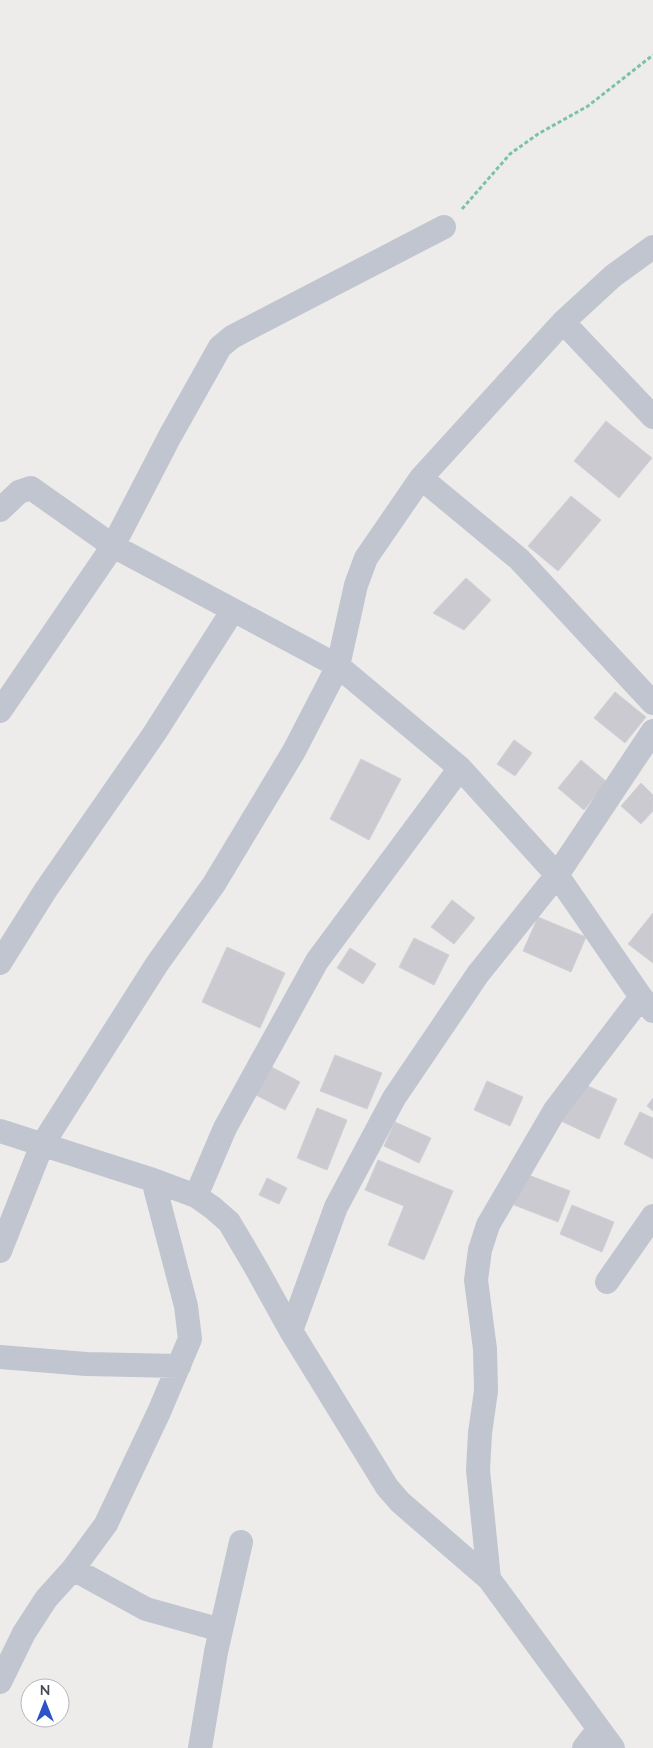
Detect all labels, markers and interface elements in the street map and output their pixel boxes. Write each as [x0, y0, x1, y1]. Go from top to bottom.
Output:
north arrow [20, 1678, 70, 1728]
text: N [40, 1681, 50, 1699]

